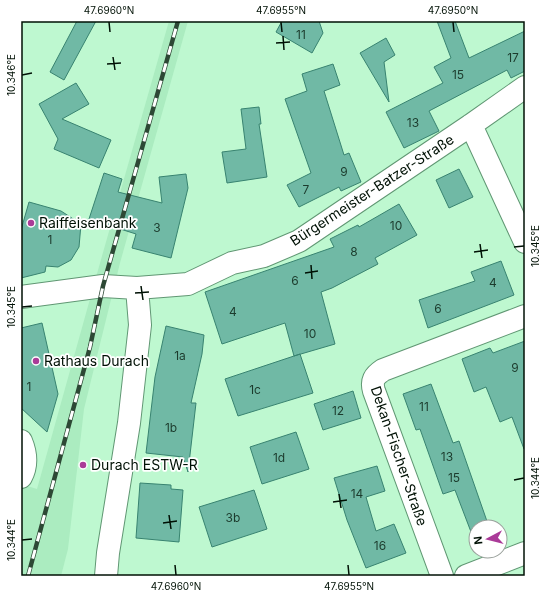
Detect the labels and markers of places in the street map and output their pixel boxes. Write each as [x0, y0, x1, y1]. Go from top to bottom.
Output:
place label: Raiffeisenbank [39, 214, 137, 231]
marker: Raiffeisenbank [26, 218, 36, 228]
place label: Rathaus Durach [44, 352, 149, 369]
marker: Rathaus Durach [31, 356, 41, 366]
place label: Durach ESTW-R [91, 456, 198, 473]
marker: Durach ESTW-R [78, 460, 88, 470]

